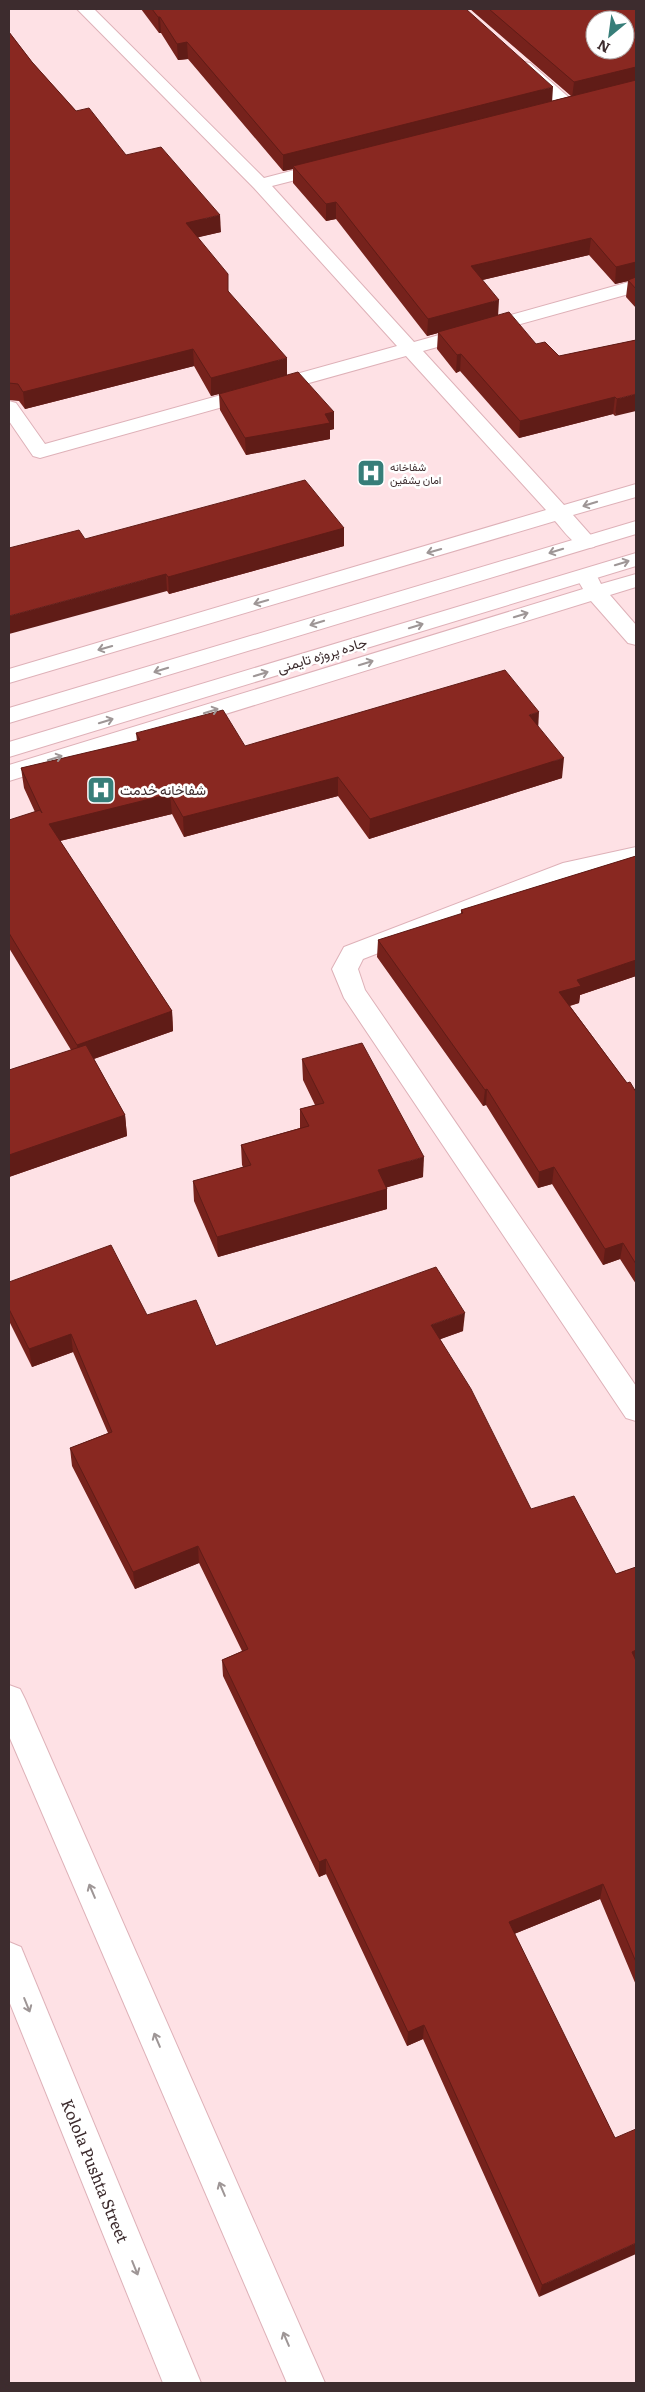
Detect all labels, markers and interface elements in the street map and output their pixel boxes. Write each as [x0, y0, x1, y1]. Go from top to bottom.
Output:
north arrow [585, 10, 635, 60]
text: N [593, 36, 613, 59]
hospital icon: شفاخانه امان یشفین [356, 458, 386, 488]
place label: شفاخانه امان یشفین [390, 458, 441, 487]
one-way arrow [582, 500, 598, 510]
one-way arrow [426, 546, 442, 556]
one-way arrow [548, 547, 564, 557]
one-way arrow [614, 558, 630, 568]
one-way arrow [254, 597, 270, 607]
one-way arrow [513, 610, 529, 620]
one-way arrow [309, 619, 325, 629]
one-way arrow [408, 621, 424, 631]
street label: جاده پروژه تایمنی [274, 631, 369, 678]
one-way arrow [98, 643, 114, 653]
one-way arrow [358, 658, 373, 667]
one-way arrow [153, 666, 169, 676]
one-way arrow [253, 668, 269, 678]
one-way arrow [202, 705, 218, 715]
one-way arrow [97, 715, 113, 725]
one-way arrow [47, 753, 63, 763]
hospital icon: شفاخانه خدمت [86, 775, 116, 805]
place label: شفاخانه خدمت [120, 779, 206, 799]
one-way arrow [87, 1884, 97, 1899]
one-way arrow [23, 1996, 32, 2012]
one-way arrow [152, 2033, 161, 2048]
street label: Kolola Pushta Street [56, 2095, 136, 2247]
one-way arrow [216, 2182, 226, 2197]
one-way arrow [131, 2260, 140, 2276]
one-way arrow [281, 2332, 291, 2347]

